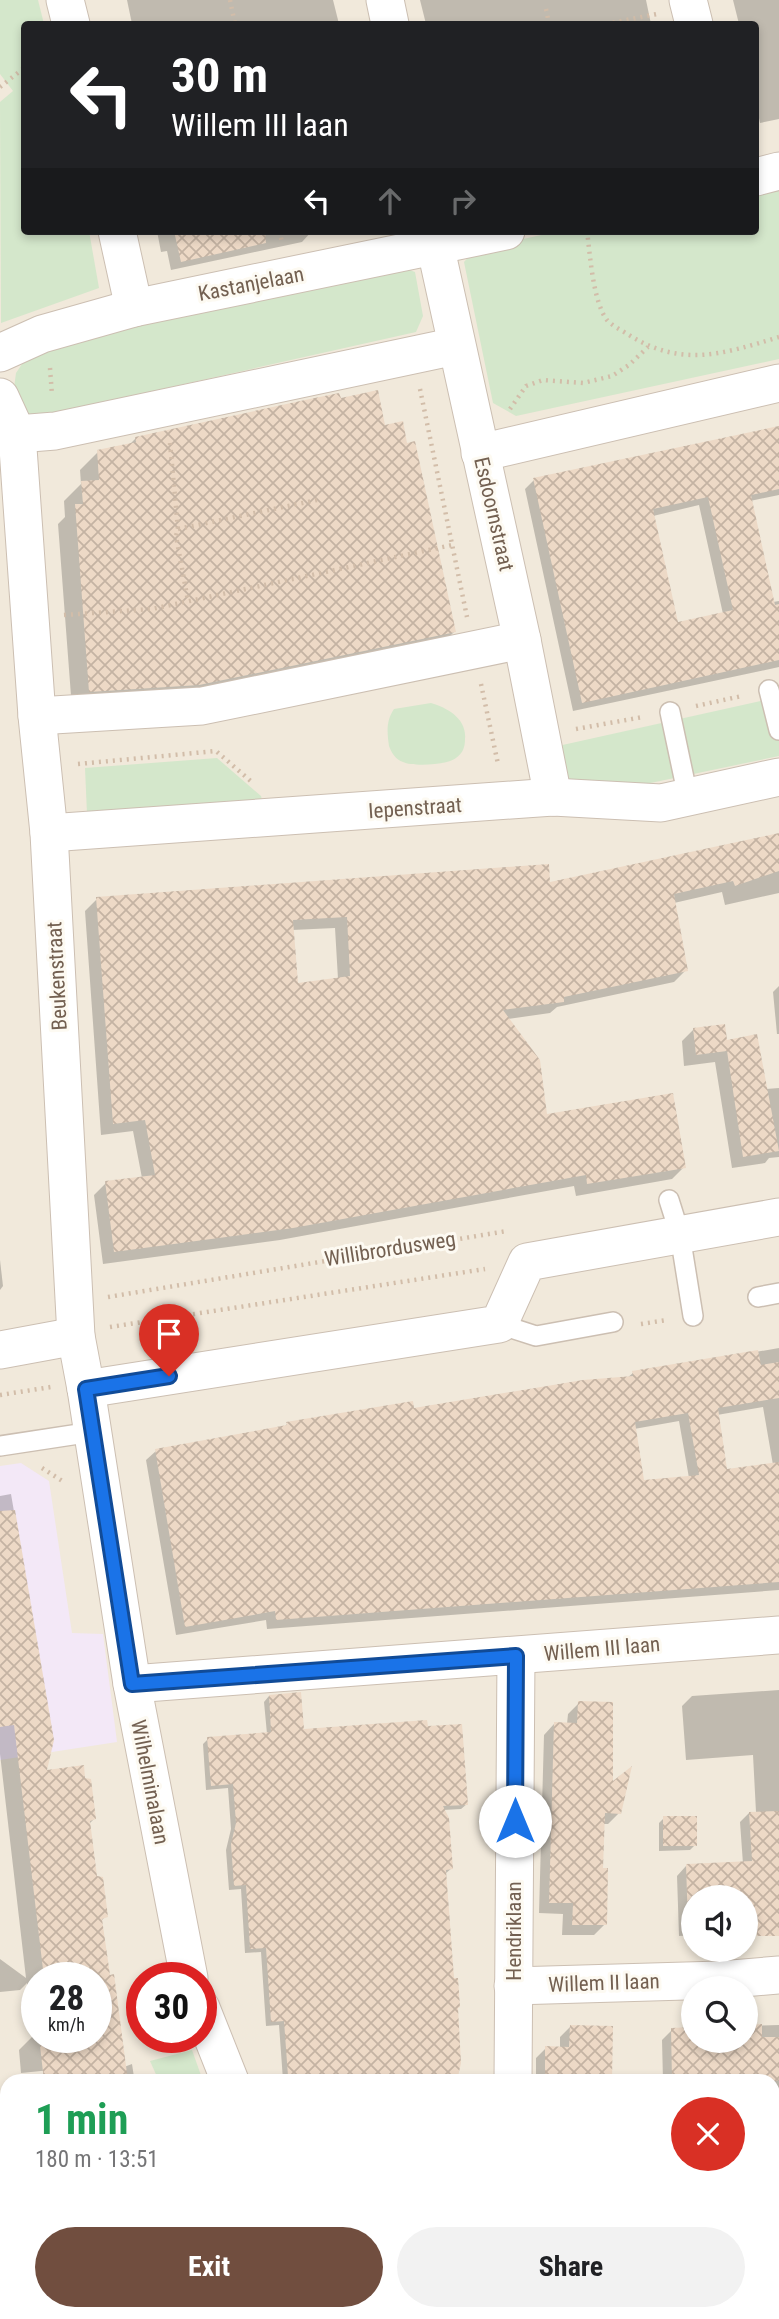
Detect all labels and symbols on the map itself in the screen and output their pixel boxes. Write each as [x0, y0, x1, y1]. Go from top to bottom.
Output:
street label: Kastanjelaan [196, 262, 306, 306]
street label: Esdoornstraat [469, 455, 519, 573]
street label: Iepenstraat [367, 793, 463, 823]
street label: Beukenstraat [42, 921, 72, 1031]
street label: Willibrordusweg [323, 1227, 457, 1271]
pin [139, 1304, 199, 1376]
street label: Willem III laan [543, 1632, 661, 1666]
street label: Wilhelminalaan [126, 1718, 174, 1846]
position arrow [478, 1784, 552, 1858]
street label: Hendriklaan [502, 1881, 526, 1981]
speed limit sign: 30 [126, 1962, 217, 2053]
street label: Willem II laan [548, 1969, 660, 1997]

